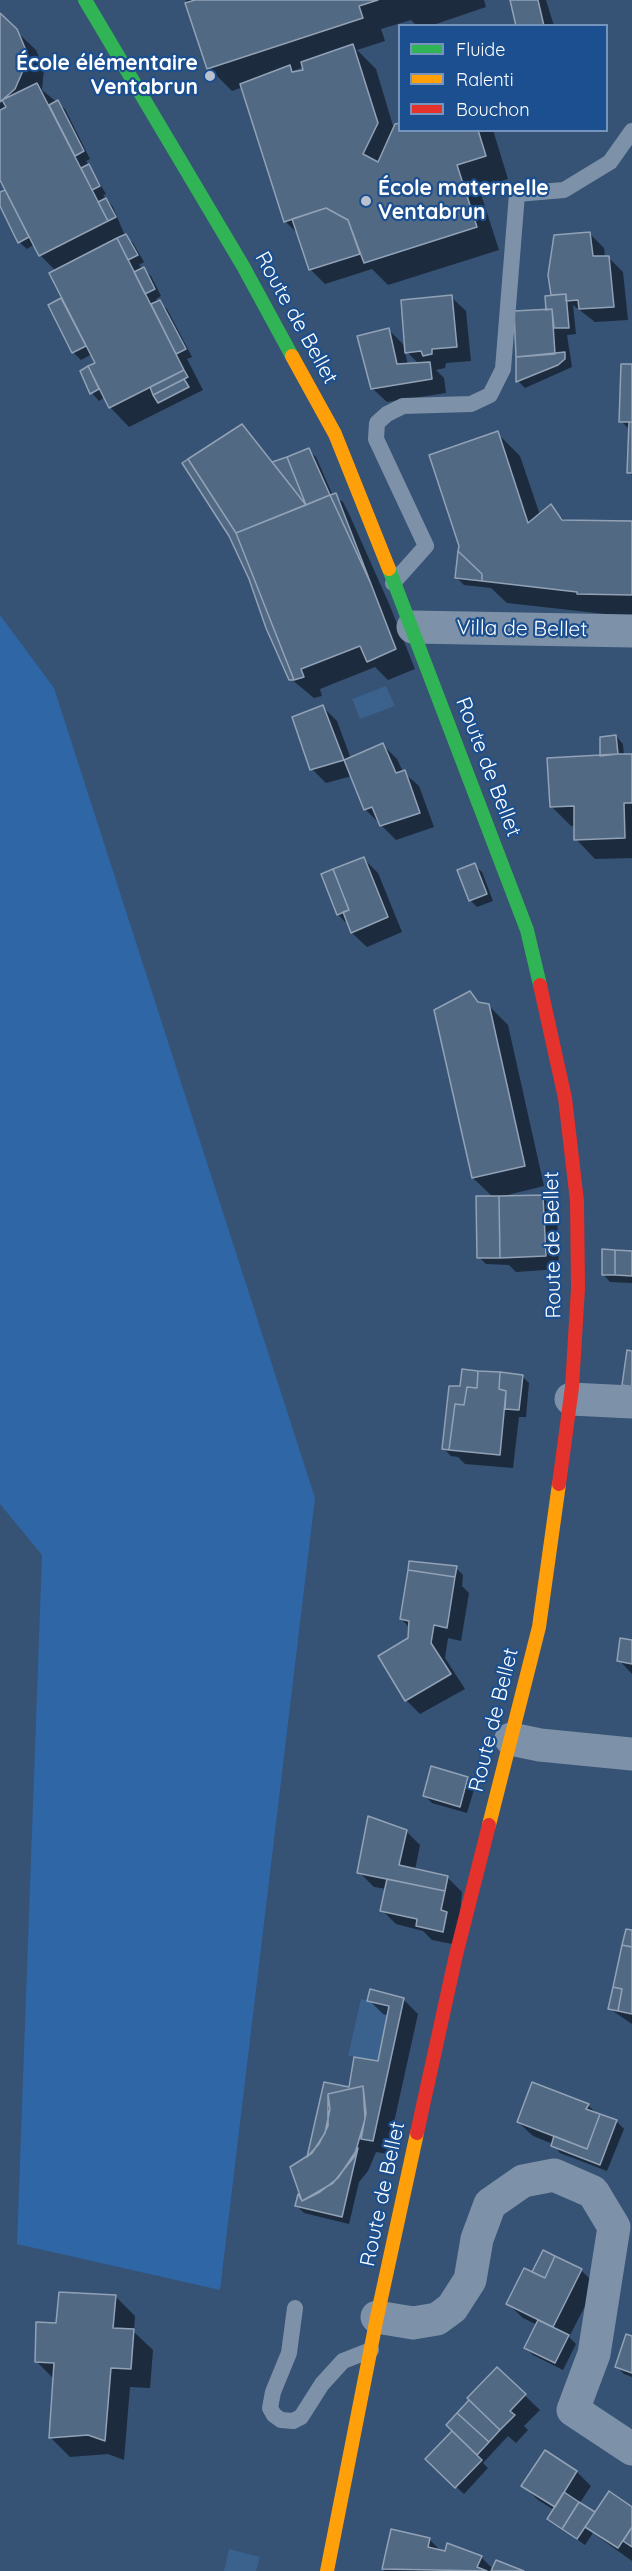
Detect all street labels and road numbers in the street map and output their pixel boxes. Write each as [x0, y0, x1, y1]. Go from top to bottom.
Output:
street label: Route de Bellet [249, 247, 343, 389]
street label: Villa de Bellet [456, 615, 588, 643]
street label: Route de Bellet [450, 694, 526, 840]
street label: Route de Bellet [539, 1171, 567, 1319]
street label: Route de Bellet [464, 1645, 524, 1795]
street label: Route de Bellet [355, 2119, 411, 2269]

